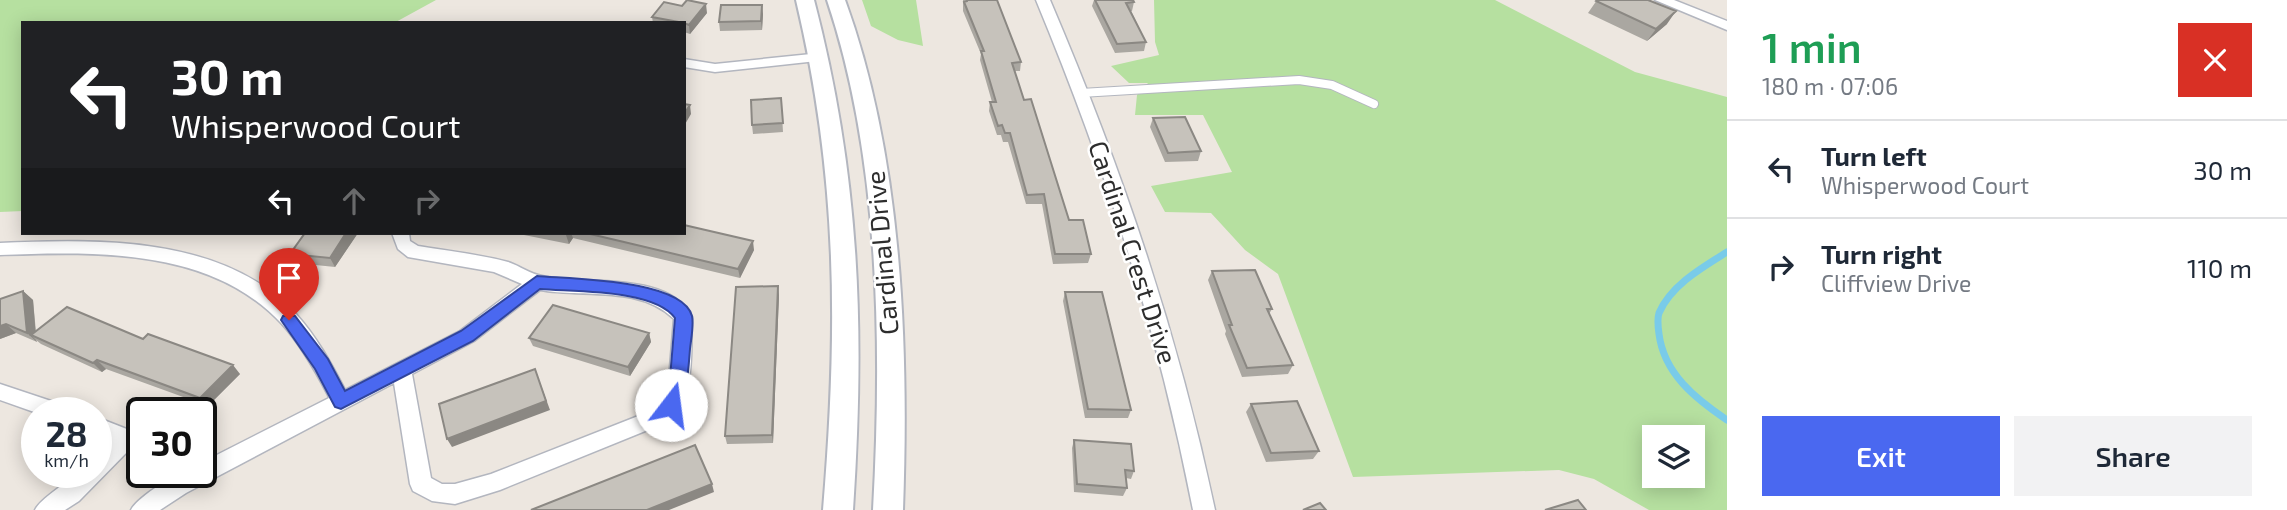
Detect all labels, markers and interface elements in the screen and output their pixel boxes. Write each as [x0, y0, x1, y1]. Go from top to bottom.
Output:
text: 1 min [1762, 21, 1862, 71]
button: close [2178, 23, 2252, 97]
text: 30 m [171, 46, 283, 105]
icon: left [56, 49, 147, 140]
text: 180 m · 07:06 [1762, 72, 1898, 100]
text: Whisperwood Court [171, 106, 460, 144]
street label: Cardinal Crest Drive [1083, 137, 1185, 367]
text: Turn left [1821, 140, 1927, 171]
icon: left [1762, 150, 1800, 188]
text: 30 m [2193, 154, 2252, 185]
street label: Cardinal Drive [858, 170, 904, 336]
text: Whisperwood Court [1821, 171, 2029, 199]
icon: left [262, 182, 300, 220]
icon: ahead [335, 182, 373, 220]
icon: right [408, 182, 446, 220]
text: Turn right [1821, 238, 1942, 269]
pin [259, 248, 319, 320]
icon: right [1762, 248, 1800, 286]
text: 110 m [2187, 252, 2252, 283]
icon: arrive [270, 259, 308, 297]
text: Cliffview Drive [1821, 269, 1971, 297]
position arrow [634, 368, 708, 442]
speed limit sign: 30 [126, 397, 217, 488]
text: 28 [45, 412, 88, 454]
button: Exit [1762, 416, 2000, 496]
button: Share [2014, 416, 2252, 496]
map controls [1642, 425, 1705, 488]
button: layers [1642, 425, 1705, 488]
text: km/h [44, 449, 89, 471]

